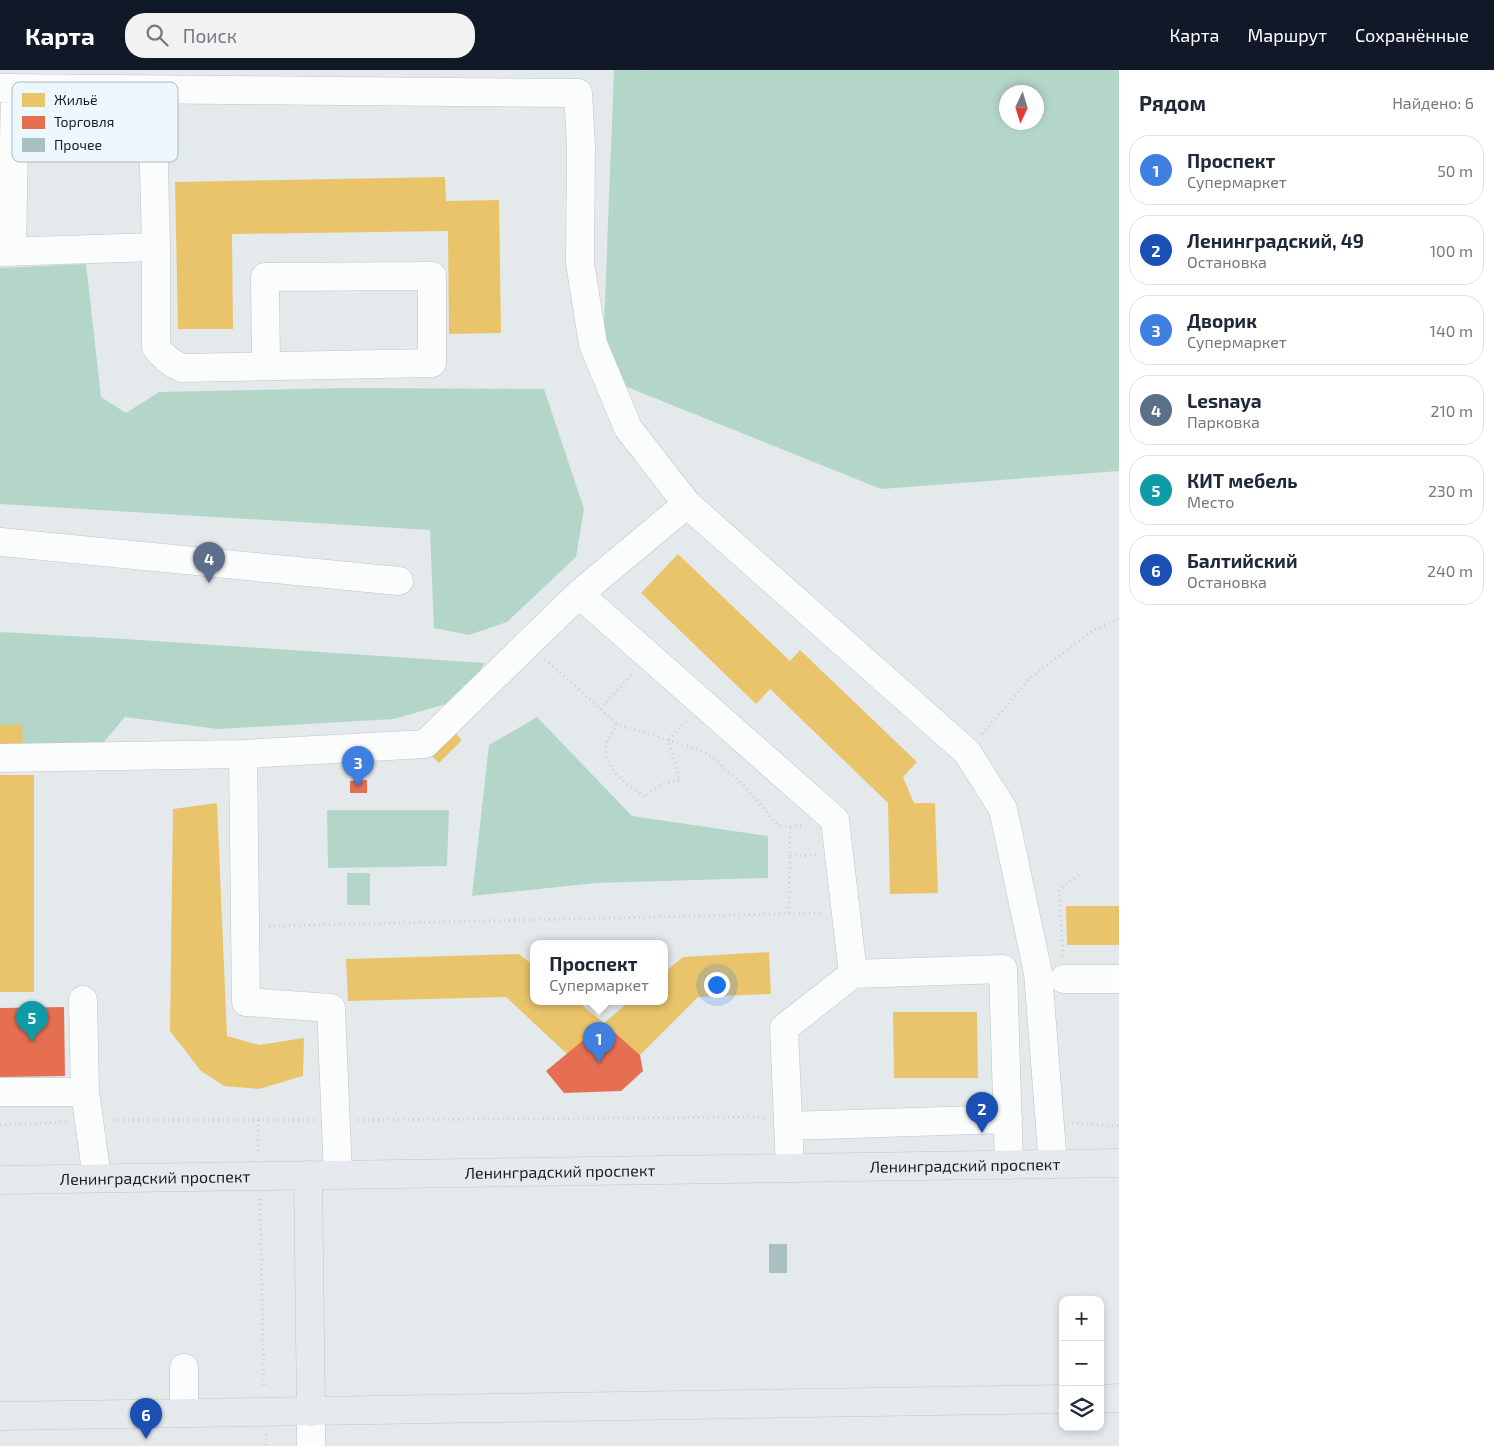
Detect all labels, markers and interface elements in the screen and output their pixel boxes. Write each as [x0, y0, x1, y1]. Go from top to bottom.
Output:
search box [125, 13, 475, 58]
text: Карта [25, 21, 95, 50]
icon: search [143, 21, 171, 49]
text: Поиск [183, 24, 237, 47]
text: Карта [1169, 24, 1219, 46]
text: Маршрут [1247, 24, 1327, 46]
text: Сохранённые [1355, 24, 1469, 46]
legend [12, 82, 178, 162]
north arrow [999, 85, 1044, 130]
text: Рядом [1139, 90, 1206, 115]
text: Жильё [54, 91, 98, 108]
text: Найдено: 6 [1392, 93, 1474, 112]
text: Торговля [54, 113, 114, 130]
text: Прочее [54, 136, 102, 153]
text: Проспект [1187, 149, 1275, 172]
text: 1 [1153, 161, 1159, 180]
text: 50 m [1437, 161, 1473, 180]
text: Супермаркет [1187, 172, 1286, 191]
text: Ленинградский, 49 [1187, 229, 1364, 252]
text: 2 [1151, 241, 1161, 260]
text: 100 m [1430, 241, 1473, 260]
text: Остановка [1187, 252, 1267, 271]
text: Дворик [1187, 309, 1257, 332]
text: 3 [1151, 321, 1161, 340]
text: 140 m [1430, 321, 1473, 340]
text: Супермаркет [1187, 332, 1286, 351]
text: Lesnaya [1187, 389, 1262, 412]
text: 4 [1151, 401, 1161, 420]
text: 210 m [1430, 401, 1473, 420]
text: Парковка [1187, 412, 1260, 431]
text: КИТ мебель [1187, 469, 1297, 492]
text: 5 [1152, 481, 1160, 500]
text: 230 m [1428, 481, 1473, 500]
text: Место [1187, 492, 1234, 511]
pin: 4 [193, 542, 225, 583]
text: Балтийский [1187, 549, 1298, 572]
text: 6 [1151, 561, 1161, 580]
text: 240 m [1427, 561, 1473, 580]
text: Остановка [1187, 572, 1267, 591]
pin: 3 [342, 746, 374, 787]
popup [530, 940, 668, 1005]
text: Проспект [549, 952, 637, 975]
your location [704, 972, 730, 998]
text: Супермаркет [549, 975, 649, 994]
pin: 5 [16, 1001, 48, 1042]
pin: 1 [583, 1022, 615, 1063]
pin: 2 [966, 1092, 998, 1133]
street label: Ленинградский проспект [869, 1154, 1060, 1176]
street label: Ленинградский проспект [464, 1160, 656, 1182]
street label: Ленинградский проспект [60, 1166, 251, 1188]
map controls [1059, 1296, 1104, 1431]
button: + [1059, 1296, 1104, 1341]
button: − [1059, 1341, 1104, 1386]
button: layers [1059, 1386, 1104, 1431]
pin: 6 [130, 1398, 162, 1439]

